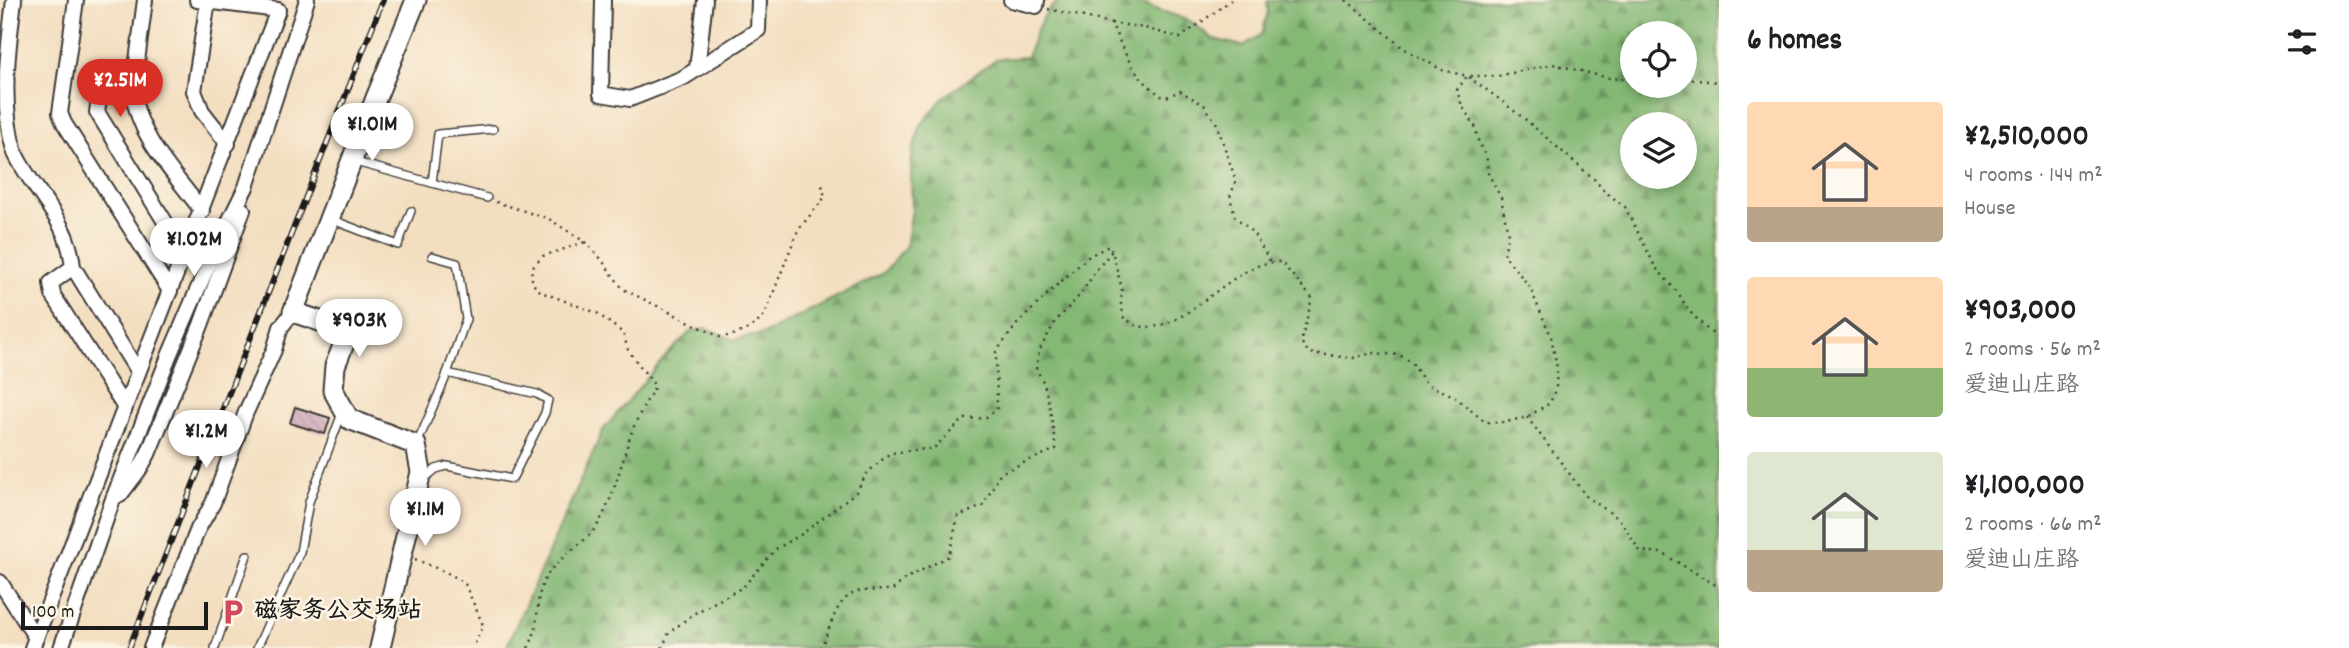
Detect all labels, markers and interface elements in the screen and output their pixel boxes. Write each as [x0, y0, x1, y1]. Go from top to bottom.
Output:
map controls [1620, 21, 1697, 189]
button: locate [1620, 21, 1697, 98]
text: 6 homes [1747, 21, 1842, 64]
icon: filters [2283, 23, 2321, 61]
pin: ¥2.51M [63, 60, 177, 119]
text: ¥2.51M [93, 65, 147, 98]
pin: ¥1.01M [315, 104, 429, 163]
text: ¥1.01M [346, 109, 398, 142]
button: layers [1620, 112, 1697, 189]
text: ¥2,510,000 [1964, 117, 2089, 160]
icon: home [1803, 130, 1887, 214]
text: 4 rooms · 144 m² [1964, 160, 2103, 193]
text: House [1964, 193, 2016, 226]
pin: ¥1.02M [137, 218, 251, 278]
text: ¥1.02M [166, 224, 222, 257]
text: ¥903,000 [1964, 291, 2077, 334]
pin: ¥903K [310, 300, 408, 359]
text: ¥903K [331, 305, 387, 338]
icon: home [1803, 305, 1887, 389]
text: 2 rooms · 56 m² [1964, 334, 2101, 367]
text: 爱迪山庄路 [1964, 370, 2079, 403]
pin: ¥1.2M [157, 410, 255, 470]
text: ¥1.2M [184, 416, 228, 449]
text: ¥1,100,000 [1964, 466, 2085, 509]
icon: home [1803, 480, 1887, 564]
pin: ¥1.1M [376, 489, 474, 548]
text: ¥1.1M [406, 494, 444, 527]
text: 2 rooms · 66 m² [1964, 509, 2102, 542]
text: 爱迪山庄路 [1964, 545, 2079, 578]
place label: 磁家务公交场站 [254, 595, 422, 629]
parking icon: 磁家务公交场站 [218, 597, 248, 627]
scale bar [21, 599, 208, 631]
text: 100 m [32, 600, 74, 627]

